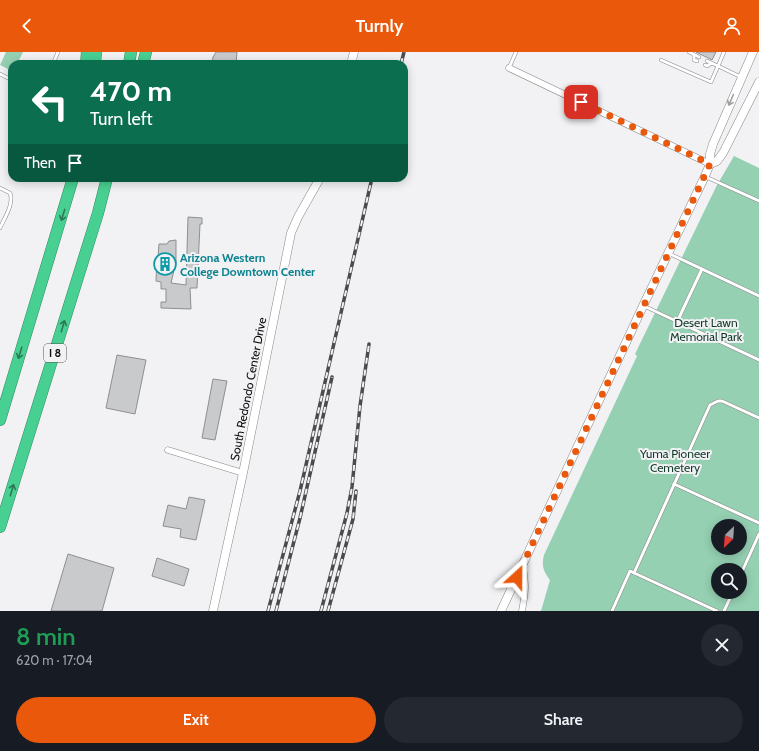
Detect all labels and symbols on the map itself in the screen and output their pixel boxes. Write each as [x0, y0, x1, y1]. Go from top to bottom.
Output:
pin [564, 85, 598, 119]
one-way arrow [727, 94, 734, 106]
one-way arrow [58, 209, 66, 221]
place label: Arizona Western College Downtown Center [180, 250, 315, 279]
building icon: Arizona Western College Downtown Center [152, 251, 178, 277]
park label: Desert Lawn Memorial Park [670, 315, 743, 344]
street label: South Redondo Center Drive [227, 316, 269, 462]
one-way arrow [60, 319, 67, 332]
road number: I 8 [44, 344, 66, 362]
one-way arrow [16, 346, 23, 359]
park label: Yuma Pioneer Cemetery [639, 446, 710, 475]
one-way arrow [9, 483, 16, 496]
north arrow [711, 519, 747, 555]
position arrow [496, 556, 538, 598]

